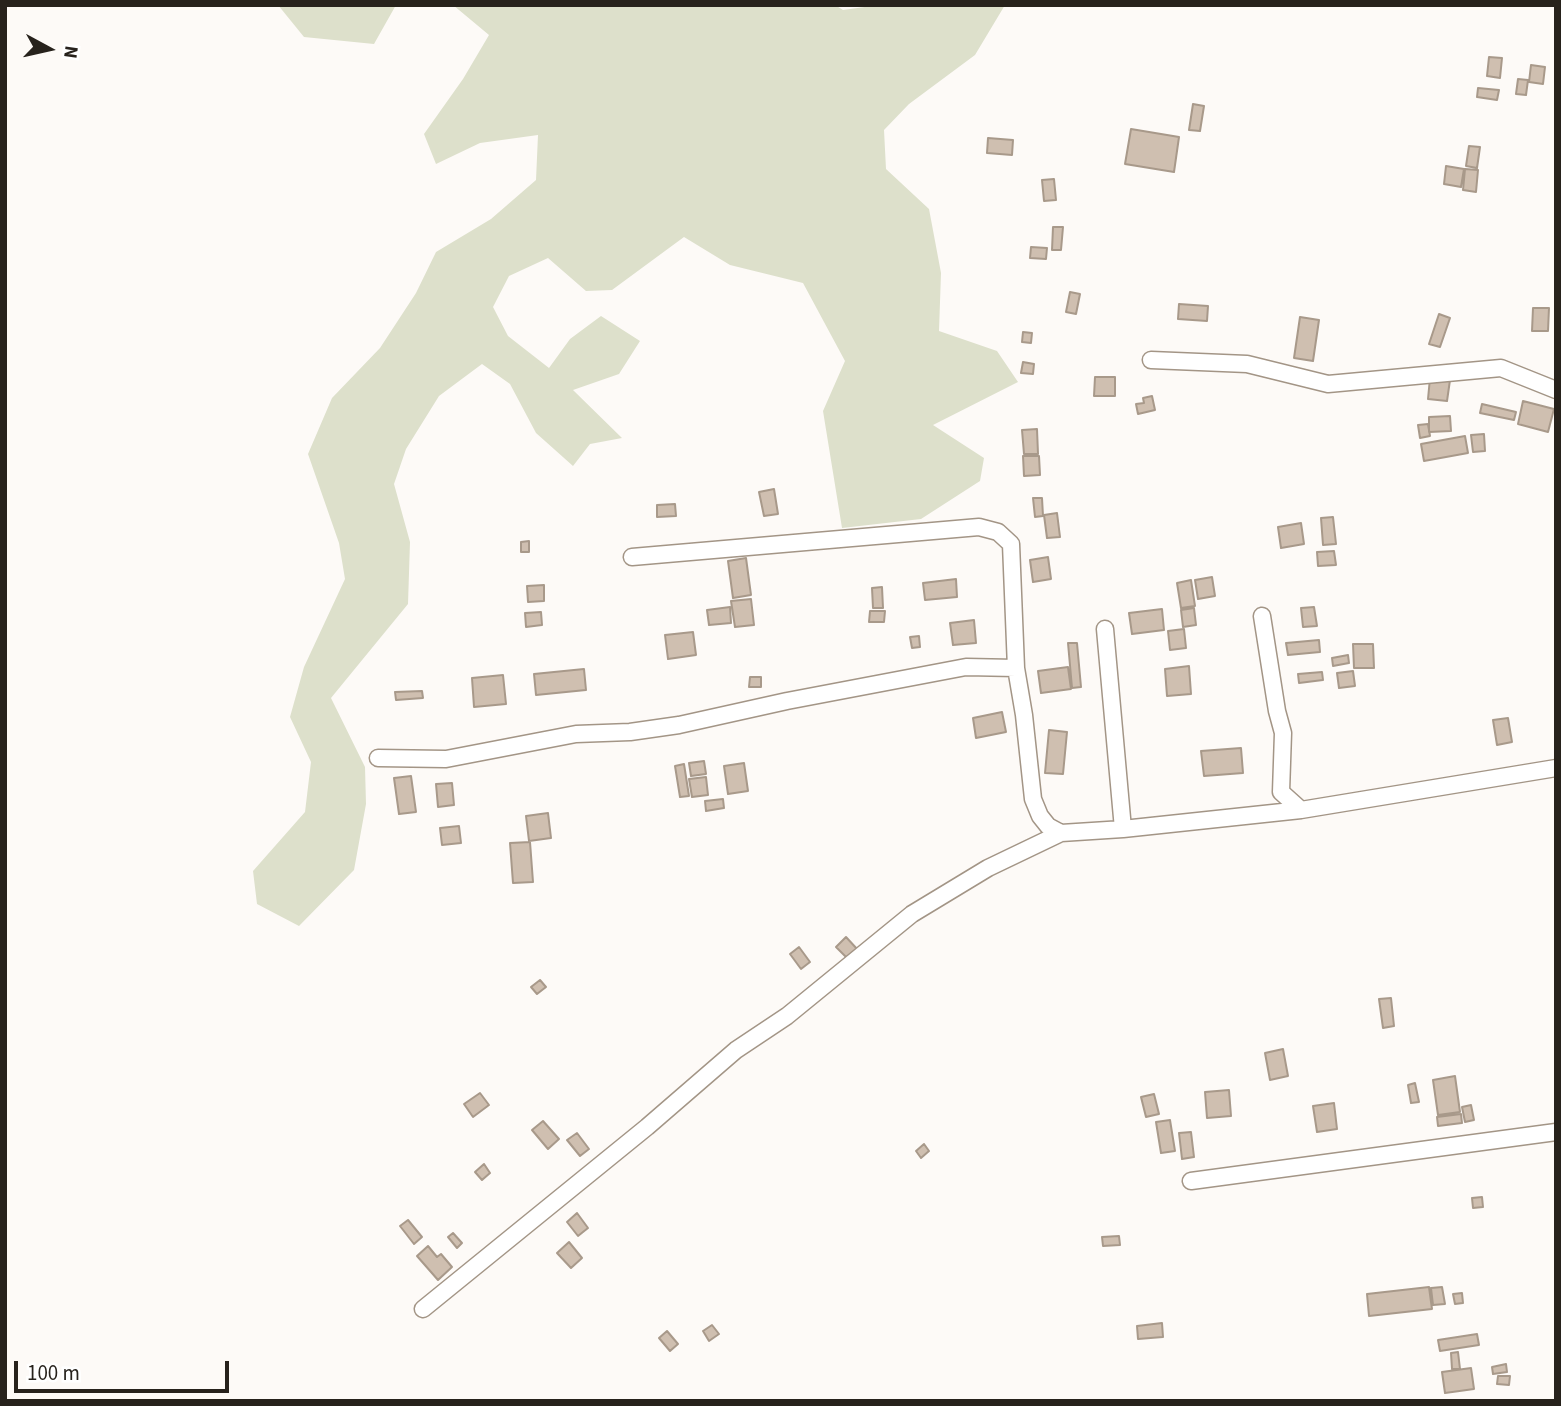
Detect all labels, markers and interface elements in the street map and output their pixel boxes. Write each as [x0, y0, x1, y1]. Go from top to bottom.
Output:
north arrow [14, 14, 84, 84]
text: N [56, 44, 85, 60]
scale bar [18, 1346, 233, 1390]
text: 100 m [27, 1358, 80, 1388]

